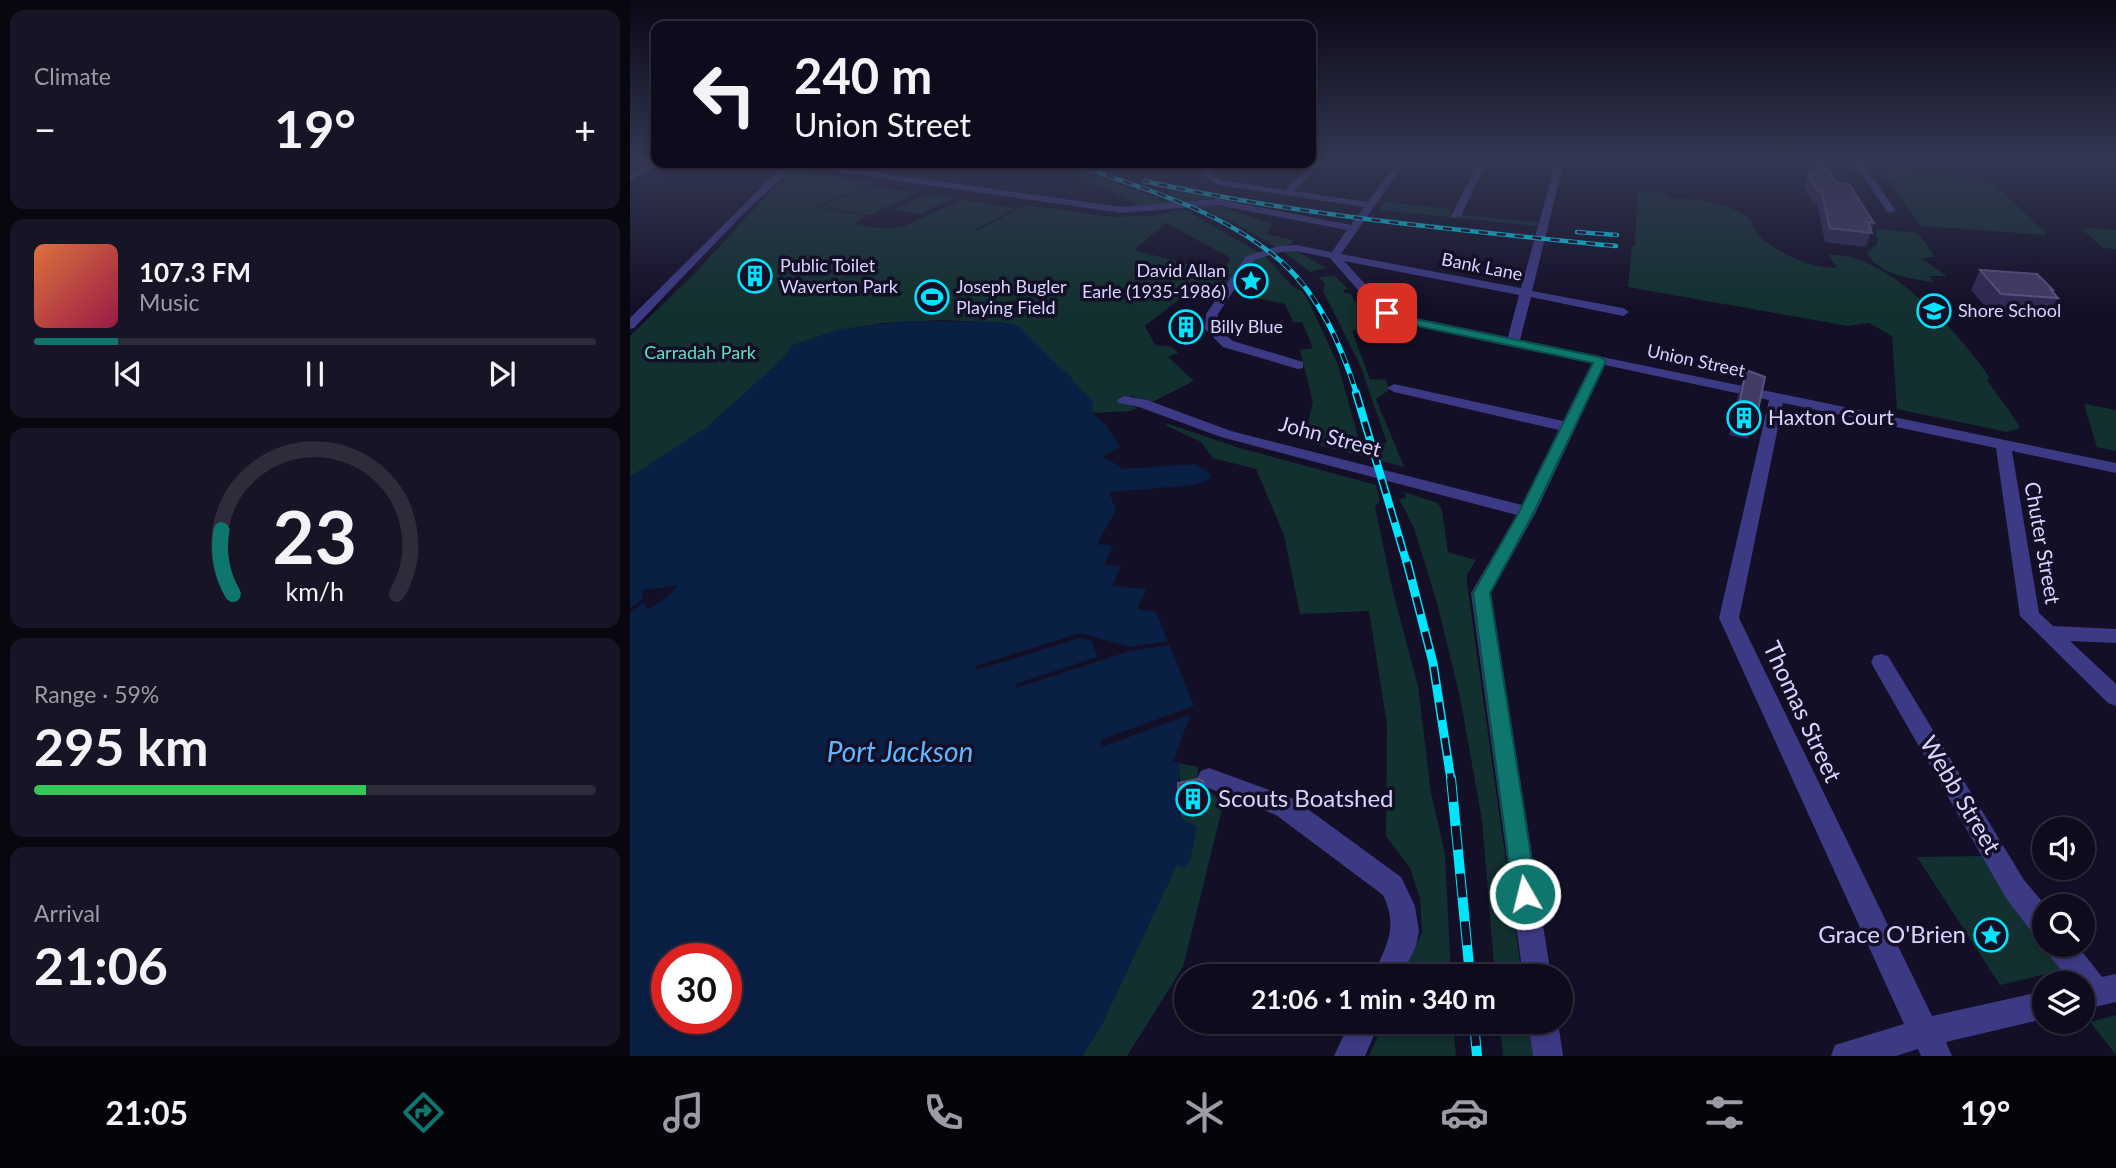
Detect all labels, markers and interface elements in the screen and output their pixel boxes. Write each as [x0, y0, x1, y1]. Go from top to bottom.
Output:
text: 240 m [794, 46, 932, 104]
icon: left [679, 49, 770, 140]
text: Climate [34, 62, 111, 90]
text: 19° [274, 97, 356, 159]
text: Union Street [794, 105, 971, 144]
text: − [34, 106, 56, 152]
text: + [574, 106, 596, 152]
street label: Bank Lane [1440, 247, 1525, 285]
place label: Public Toilet Waverton Park [780, 254, 899, 297]
text: 107.3 FM [139, 256, 251, 288]
building icon: Public Toilet Waverton Park [736, 257, 774, 295]
place label: David Allan Earle (1935-1986) [1082, 259, 1226, 302]
place icon: David Allan Earle (1935-1986) [1232, 262, 1270, 300]
place label: Joseph Bugler Playing Field [956, 275, 1067, 318]
sports icon: Joseph Bugler Playing Field [913, 278, 951, 316]
pin [1357, 283, 1417, 343]
text: Music [139, 288, 199, 316]
school or university icon: Shore School [1915, 292, 1953, 330]
icon: arrive [1368, 294, 1406, 332]
place label: Shore School [1958, 299, 2061, 321]
building icon: Billy Blue [1167, 308, 1205, 346]
place label: Billy Blue [1210, 315, 1283, 337]
street label: Union Street [1645, 339, 1748, 381]
park label: Carradah Park [644, 341, 757, 363]
icon: previous [109, 355, 147, 393]
icon: pause [296, 355, 334, 393]
icon: next [483, 355, 521, 393]
building icon: Haxton Court [1725, 399, 1763, 437]
place label: Haxton Court [1768, 404, 1894, 429]
street label: John Street [1277, 410, 1385, 461]
street label: Chuter Street [2020, 480, 2067, 606]
text: 23 [273, 492, 357, 580]
text: km/h [286, 576, 344, 606]
street label: Thomas Street [1758, 636, 1849, 787]
text: Range · 59% [34, 680, 159, 708]
text: 295 km [34, 715, 208, 777]
street label: Webb Street [1915, 730, 2008, 859]
water label: Port Jackson [827, 734, 973, 768]
building icon: Scouts Boatshed [1174, 780, 1212, 818]
place label: Scouts Boatshed [1218, 783, 1394, 812]
map controls [2032, 817, 2095, 1034]
button: sound [2032, 817, 2095, 880]
position arrow [1488, 857, 1562, 931]
button: search [2032, 894, 2095, 957]
text: Arrival [34, 899, 100, 927]
place icon: Grace O'Brien [1972, 916, 2010, 954]
place label: Grace O'Brien [1818, 919, 1966, 948]
text: 21:06 [34, 934, 168, 996]
speed limit sign: 30 [651, 943, 742, 1034]
button: layers [2032, 971, 2095, 1034]
text: 21:06 · 1 min · 340 m [1251, 983, 1496, 1015]
icon: directions [399, 1088, 448, 1137]
icon: music [659, 1088, 708, 1137]
icon: phone [919, 1088, 968, 1137]
icon: climate [1180, 1088, 1229, 1137]
icon: car [1440, 1088, 1489, 1137]
icon: filters [1700, 1088, 1749, 1137]
text: 21:05 [106, 1093, 188, 1132]
text: 19° [1960, 1093, 2010, 1132]

